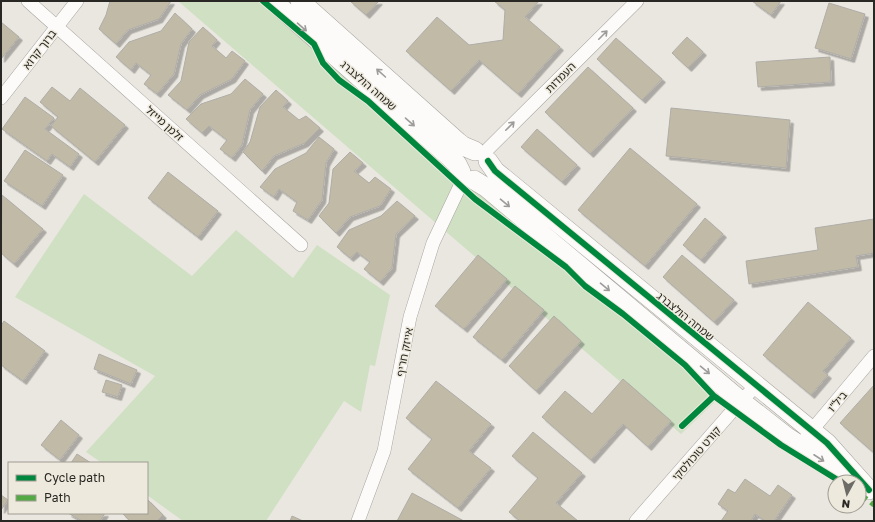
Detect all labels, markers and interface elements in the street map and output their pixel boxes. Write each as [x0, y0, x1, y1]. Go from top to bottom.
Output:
one-way arrow [297, 22, 308, 31]
street label: ברוך קרוא [19, 27, 59, 71]
one-way arrow [598, 30, 608, 40]
street label: שמחה הולצברג [338, 57, 400, 113]
street label: העמדות [542, 59, 578, 95]
one-way arrow [376, 68, 386, 78]
street label: זלמן מייזל [144, 103, 187, 144]
one-way arrow [405, 118, 416, 127]
one-way arrow [505, 121, 515, 131]
one-way arrow [500, 199, 511, 208]
one-way arrow [600, 282, 610, 291]
street label: שמחה הולצברג [655, 289, 717, 343]
street label: אייזק חריף [393, 326, 415, 378]
one-way arrow [699, 366, 710, 375]
street label: ביל"ו [825, 388, 849, 414]
street label: קורט טוכולסקי [669, 423, 723, 483]
one-way arrow [813, 454, 825, 462]
legend [8, 462, 148, 514]
text: Cycle path [44, 470, 105, 485]
north arrow [827, 474, 867, 514]
text: Path [44, 490, 71, 505]
text: N [841, 497, 851, 511]

